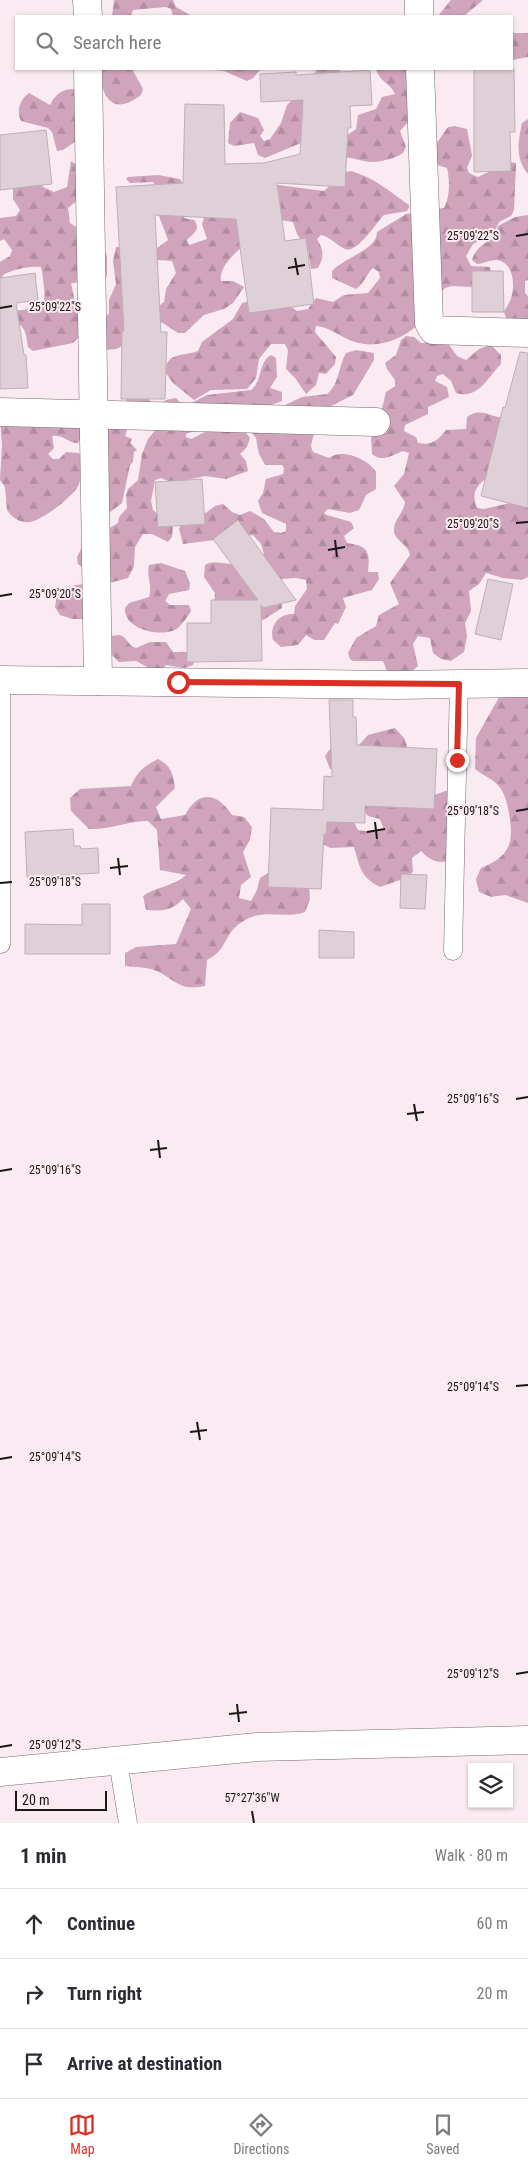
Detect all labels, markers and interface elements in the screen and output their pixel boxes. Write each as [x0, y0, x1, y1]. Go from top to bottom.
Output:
search box [15, 15, 513, 70]
icon: search [33, 29, 61, 57]
text: Search here [73, 31, 161, 54]
text: 25°09'22"S [447, 229, 499, 243]
text: 25°09'22"S [29, 300, 81, 314]
text: 25°09'20"S [447, 517, 499, 531]
text: 25°09'20"S [29, 587, 81, 601]
route start [167, 671, 190, 694]
route end [446, 749, 469, 772]
text: 25°09'18"S [447, 804, 499, 818]
text: 25°09'18"S [29, 875, 81, 889]
text: 25°09'16"S [447, 1092, 499, 1106]
text: 25°09'16"S [29, 1163, 81, 1177]
text: 25°09'14"S [447, 1380, 499, 1394]
text: 25°09'14"S [29, 1450, 81, 1464]
text: 25°09'12"S [447, 1667, 499, 1681]
text: 25°09'12"S [29, 1738, 81, 1752]
map controls [468, 1763, 513, 1808]
button: layers [468, 1763, 513, 1808]
scale bar [15, 1788, 108, 1811]
text: 57°27'36"W [224, 1791, 280, 1805]
text: 20 m [22, 1792, 50, 1808]
text: 1 min [20, 1844, 67, 1868]
text: Walk · 80 m [435, 1846, 508, 1865]
icon: ahead [20, 1910, 48, 1938]
text: Continue [67, 1912, 135, 1935]
text: 60 m [476, 1914, 508, 1933]
icon: right [20, 1980, 48, 2008]
text: Turn right [67, 1982, 142, 2005]
text: 20 m [476, 1984, 508, 2003]
icon: arrive [20, 2050, 48, 2078]
text: Arrive at destination [67, 2052, 222, 2075]
tab: Map [68, 2111, 96, 2157]
tab: Directions [233, 2111, 289, 2157]
tab: Saved [426, 2111, 460, 2157]

